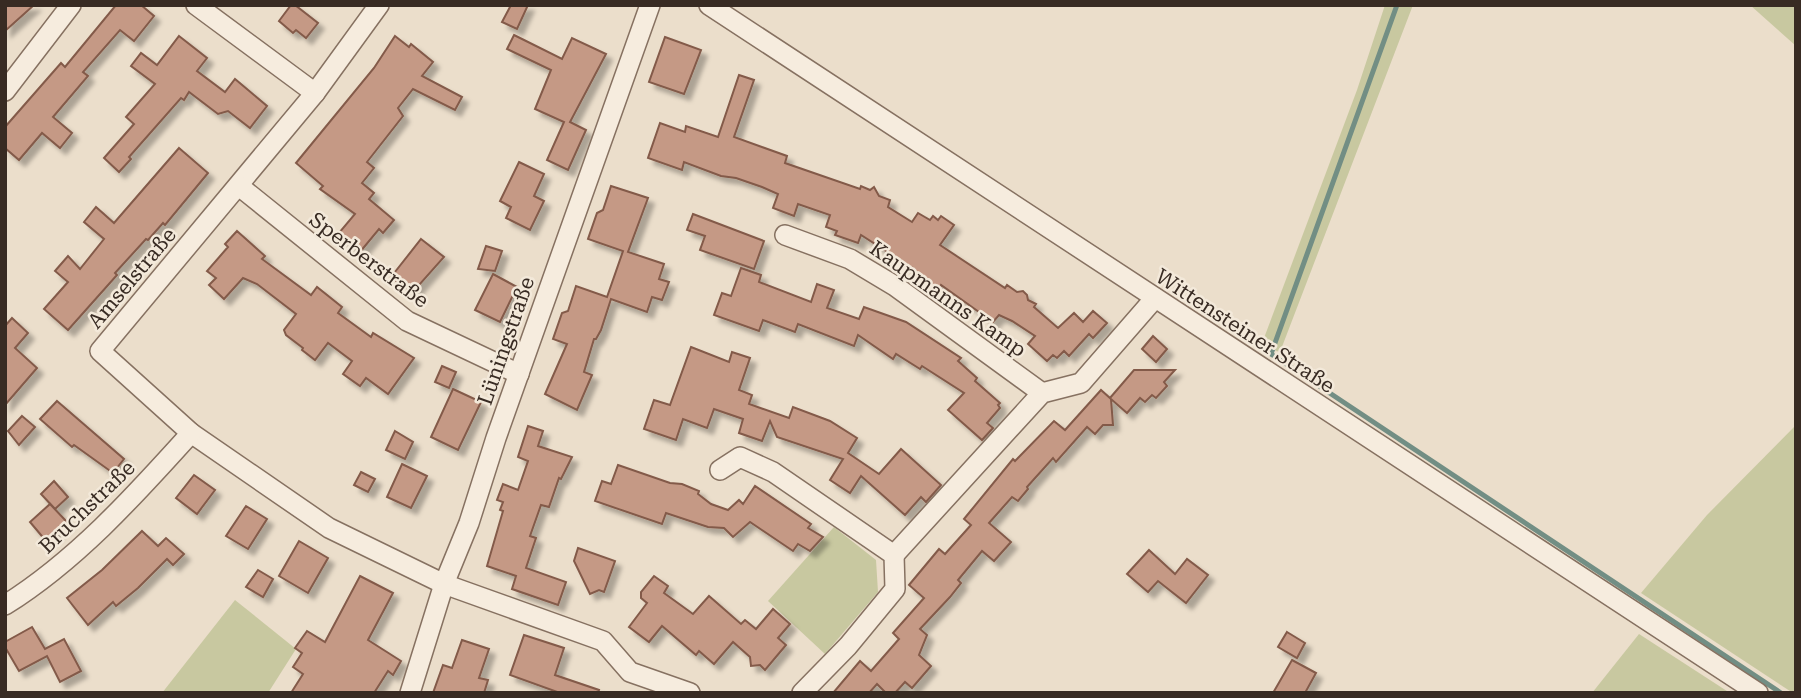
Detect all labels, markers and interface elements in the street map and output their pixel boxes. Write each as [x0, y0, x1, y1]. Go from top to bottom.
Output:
street label: Sperberstraße [305, 207, 433, 313]
street label: Amselstraße [83, 223, 181, 333]
street label: Kaupmanns Kamp [865, 236, 1031, 362]
street label: Wittensteiner Straße [1151, 264, 1339, 398]
street label: Lüningstraße [473, 274, 539, 408]
street label: Bruchstraße [34, 456, 140, 558]

